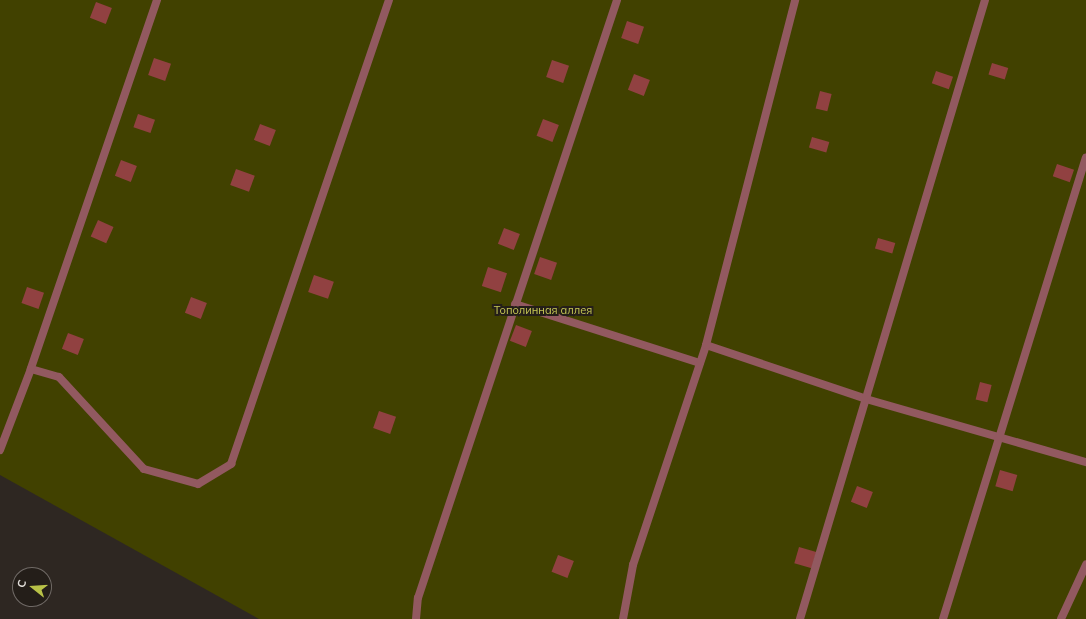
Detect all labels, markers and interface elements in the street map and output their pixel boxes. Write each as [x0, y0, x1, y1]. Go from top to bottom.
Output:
park label: Тополинная аллея [494, 303, 592, 317]
north arrow [12, 567, 52, 607]
text: С [14, 578, 29, 589]

